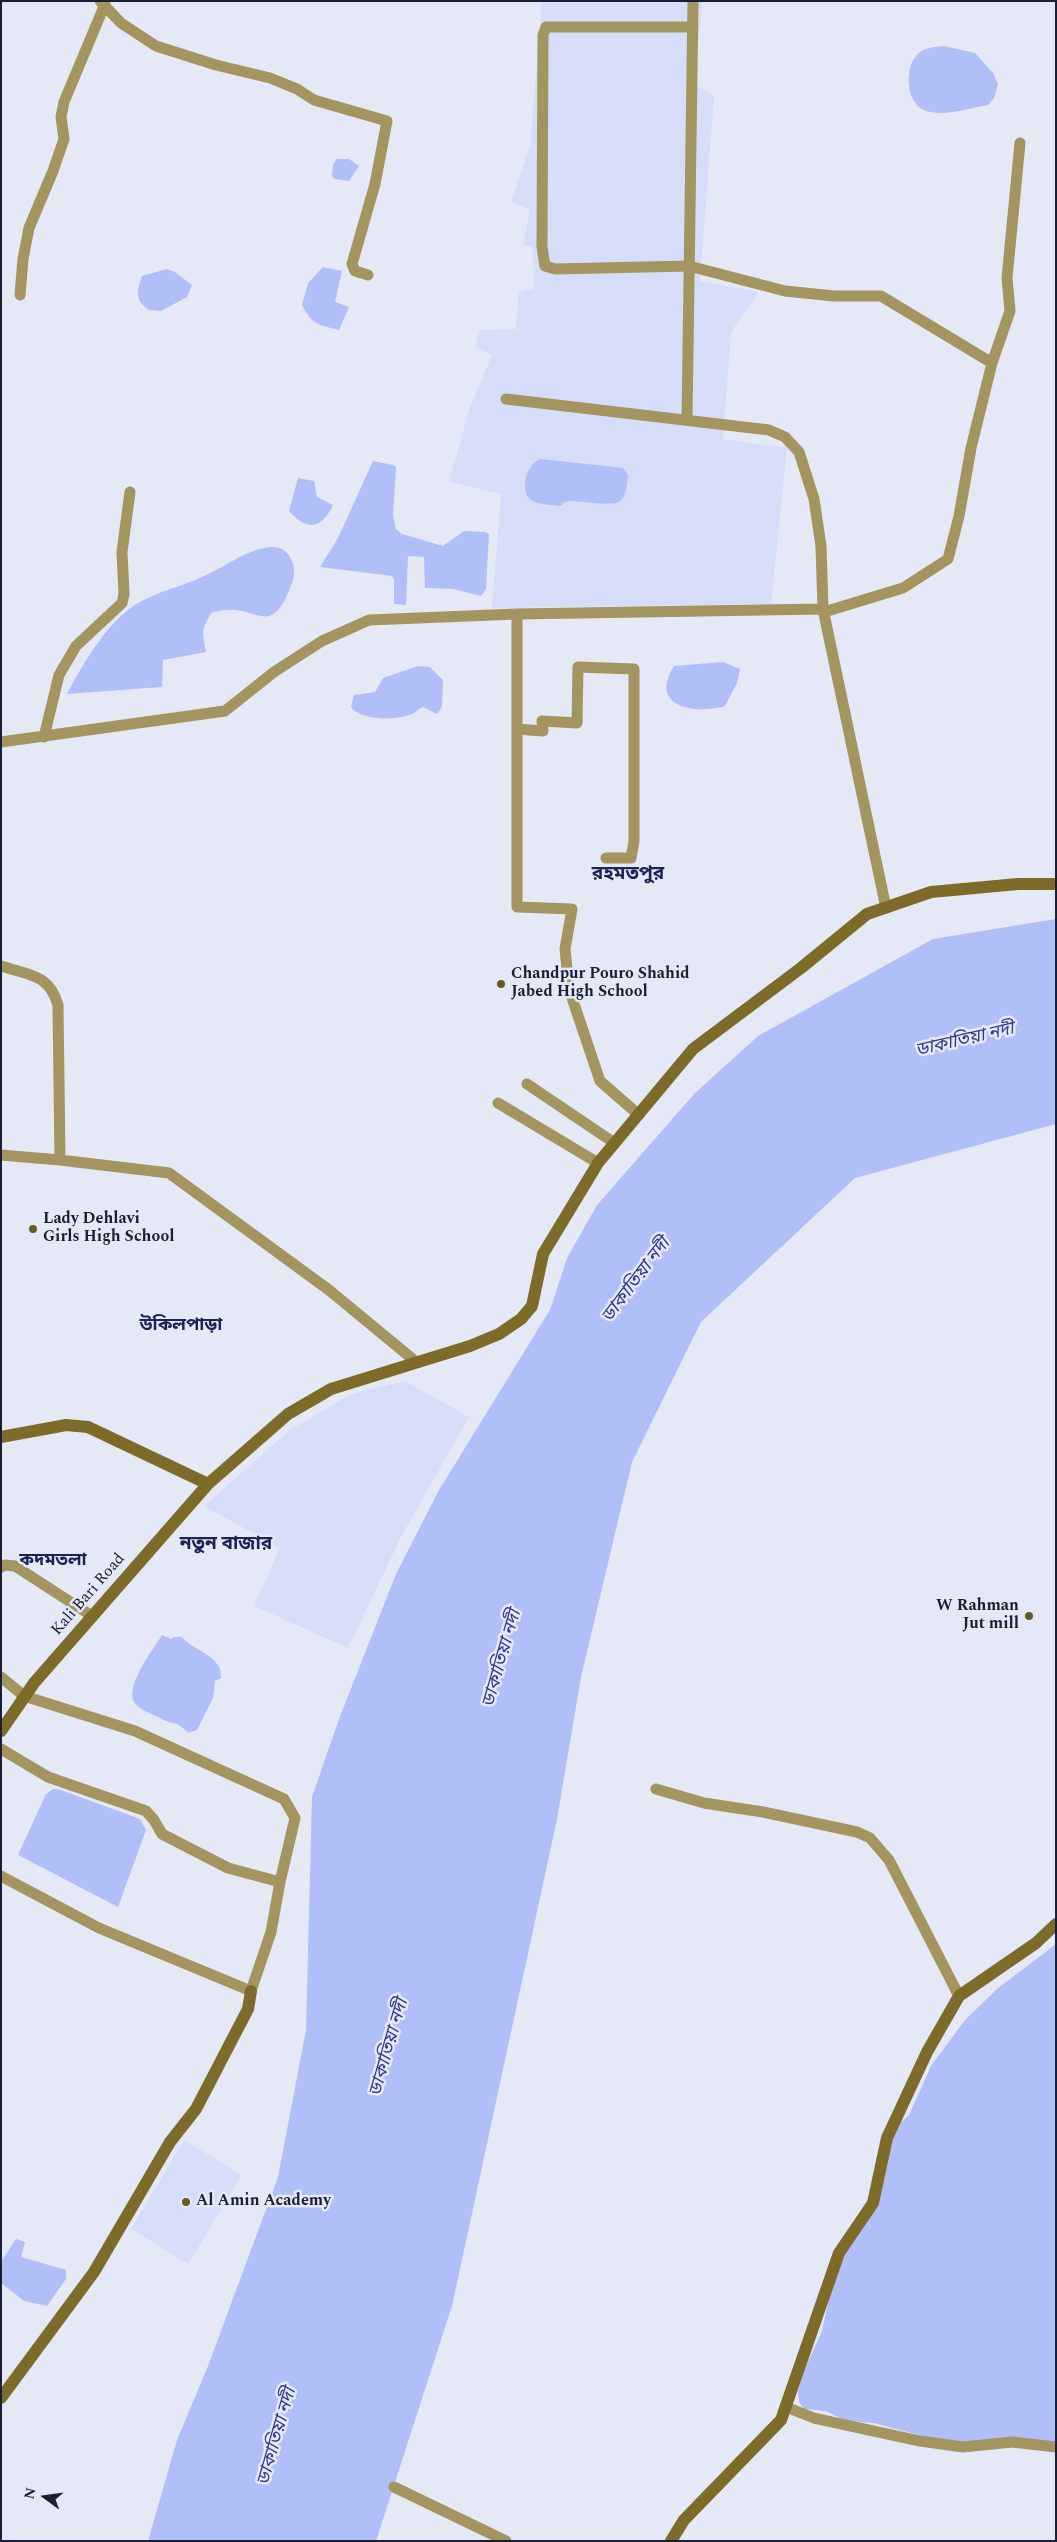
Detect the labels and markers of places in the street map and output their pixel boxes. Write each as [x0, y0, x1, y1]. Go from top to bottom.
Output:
place label: Chandpur Pouro Shahid Jabed High School [511, 965, 690, 1003]
marker: Chandpur Pouro Shahid Jabed High School [495, 978, 507, 990]
place label: Lady Dehlavi Girls High School [43, 1210, 174, 1248]
marker: Lady Dehlavi Girls High School [27, 1223, 39, 1235]
place label: W Rahman Jut mill [936, 1597, 1019, 1635]
marker: W Rahman Jut mill [1023, 1610, 1035, 1622]
place label: Al Amin Academy [196, 2192, 331, 2212]
marker: Al Amin Academy [180, 2196, 192, 2208]

